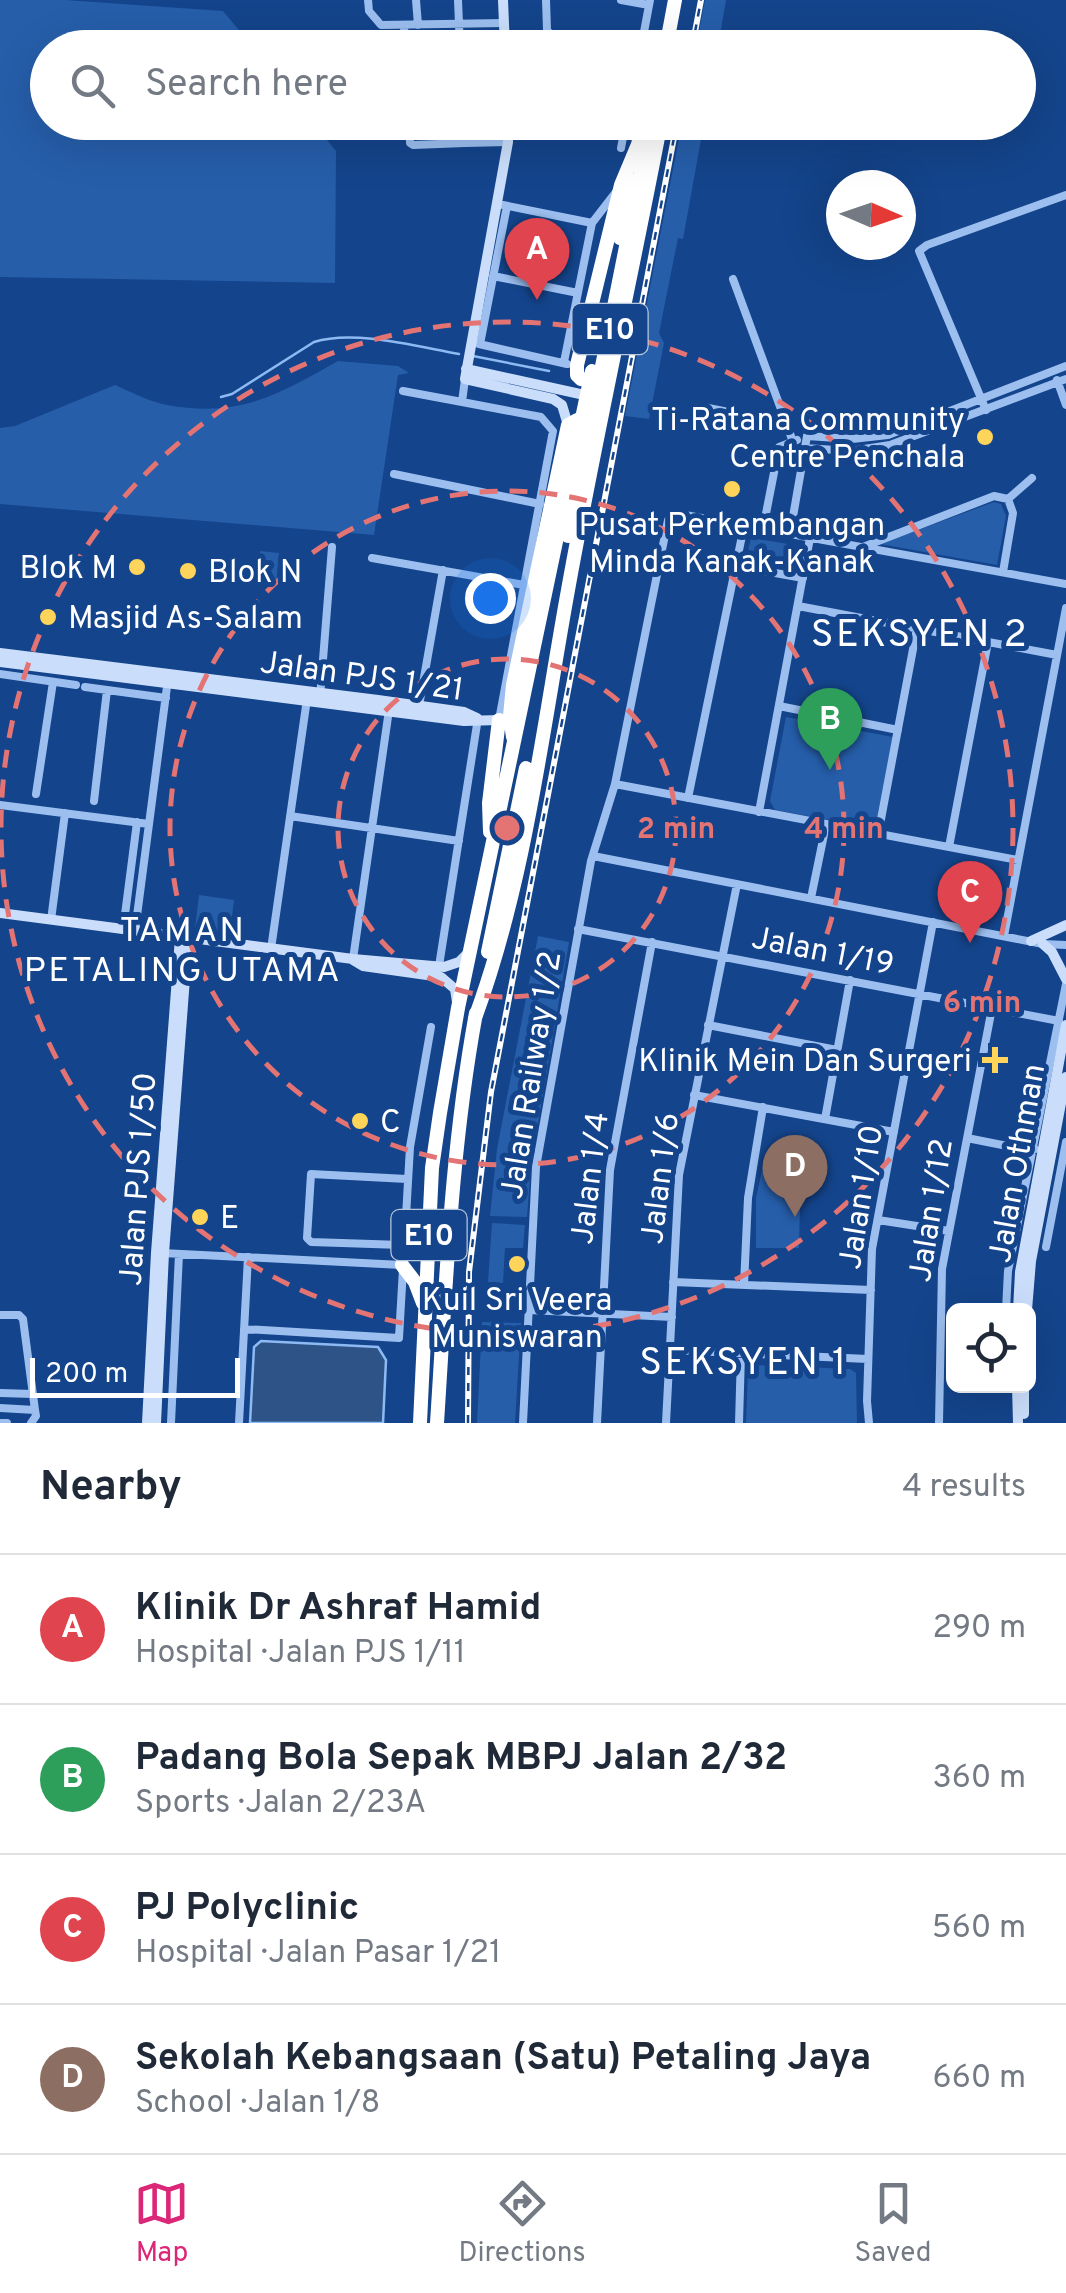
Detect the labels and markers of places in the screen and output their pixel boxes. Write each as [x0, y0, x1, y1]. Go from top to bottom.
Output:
pin: A [504, 218, 570, 300]
place label: Ti-Ratana Community Centre Penchala [651, 402, 965, 479]
marker: Ti-Ratana Community Centre Penchala [974, 426, 996, 448]
marker: Pusat Perkembangan Minda Kanak-Kanak [721, 478, 743, 500]
place label: Pusat Perkembangan Minda Kanak-Kanak [579, 507, 885, 584]
place label: Blok M [20, 550, 117, 590]
place label: Blok N [208, 554, 302, 594]
marker: Blok M [126, 556, 148, 578]
marker: Blok N [177, 560, 199, 582]
place label: Masjid As-Salam [68, 600, 303, 640]
marker: Masjid As-Salam [37, 606, 59, 628]
pin: B [798, 688, 862, 770]
centre of rings [489, 810, 525, 846]
pin: C [938, 860, 1002, 943]
place label: Klinik Mein Dan Surgeri [638, 1043, 972, 1083]
marker: Klinik Mein Dan Surgeri [982, 1047, 1008, 1073]
place label: C [380, 1104, 401, 1144]
marker: C [349, 1110, 371, 1132]
pin: D [762, 1134, 828, 1217]
place label: E [220, 1200, 239, 1240]
marker: E [189, 1206, 211, 1228]
marker: Kuil Sri Veera Muniswaran [506, 1253, 528, 1275]
place label: Kuil Sri Veera Muniswaran [422, 1282, 612, 1359]

